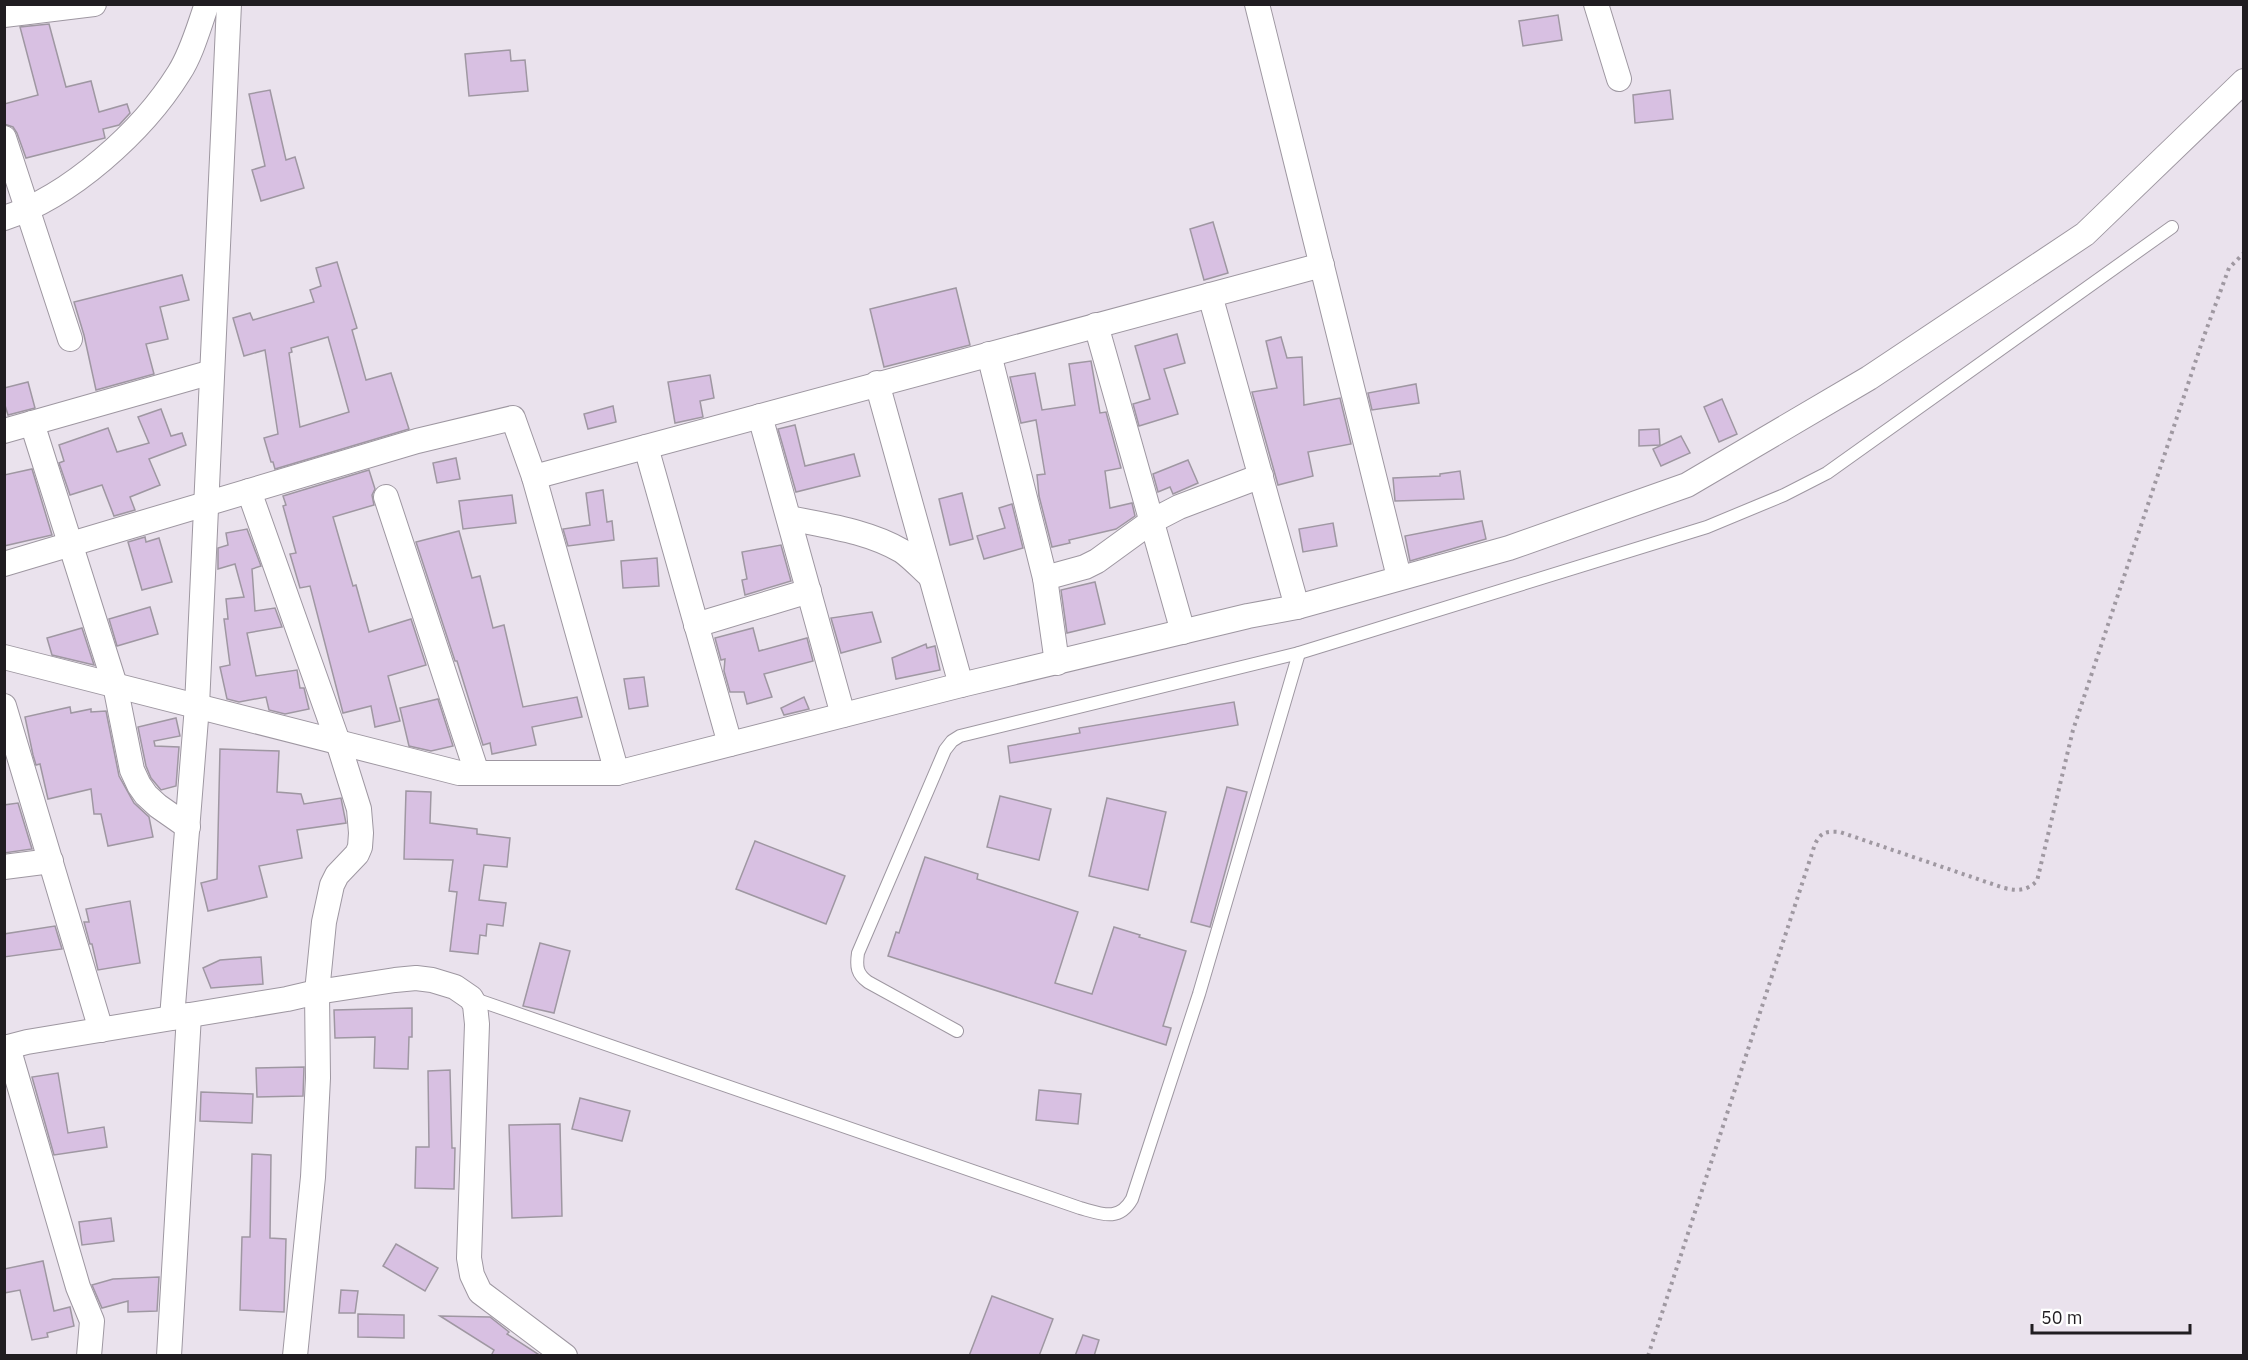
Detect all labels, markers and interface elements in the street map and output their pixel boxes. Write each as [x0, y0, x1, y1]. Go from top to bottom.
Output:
scale bar [2032, 1297, 2190, 1335]
text: 50 m [2041, 1306, 2083, 1329]

